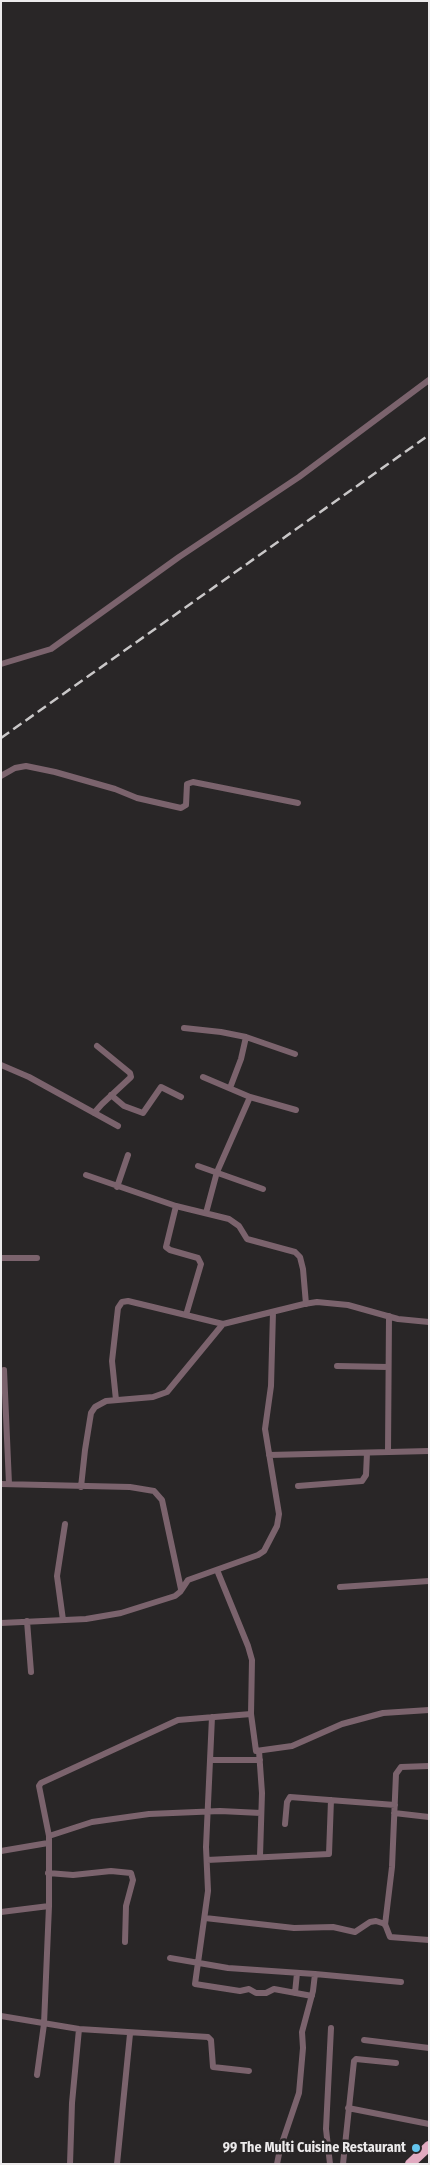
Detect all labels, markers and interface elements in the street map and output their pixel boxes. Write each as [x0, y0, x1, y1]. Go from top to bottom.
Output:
place label: 99 The Multi Cuisine Restaurant [223, 2140, 406, 2156]
marker: 99 The Multi Cuisine Restaurant [410, 2142, 422, 2154]

